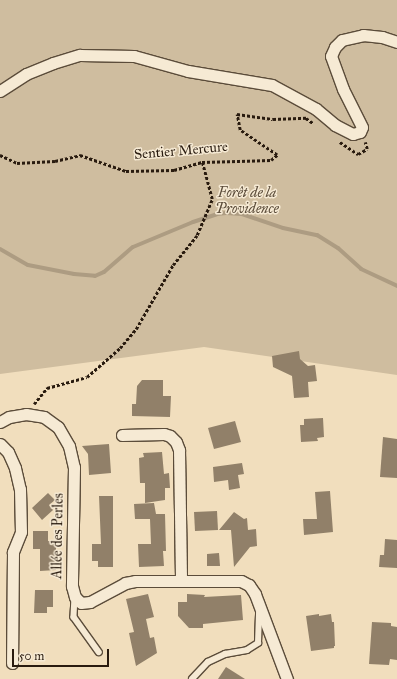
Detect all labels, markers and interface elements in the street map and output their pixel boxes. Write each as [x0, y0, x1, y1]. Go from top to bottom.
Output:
street label: Sentier Mercure [133, 139, 229, 163]
park label: Forêt de la Providence [215, 185, 279, 218]
street label: Allée des Perles [49, 493, 67, 579]
scale bar [14, 641, 111, 667]
text: 50 m [19, 649, 44, 663]

